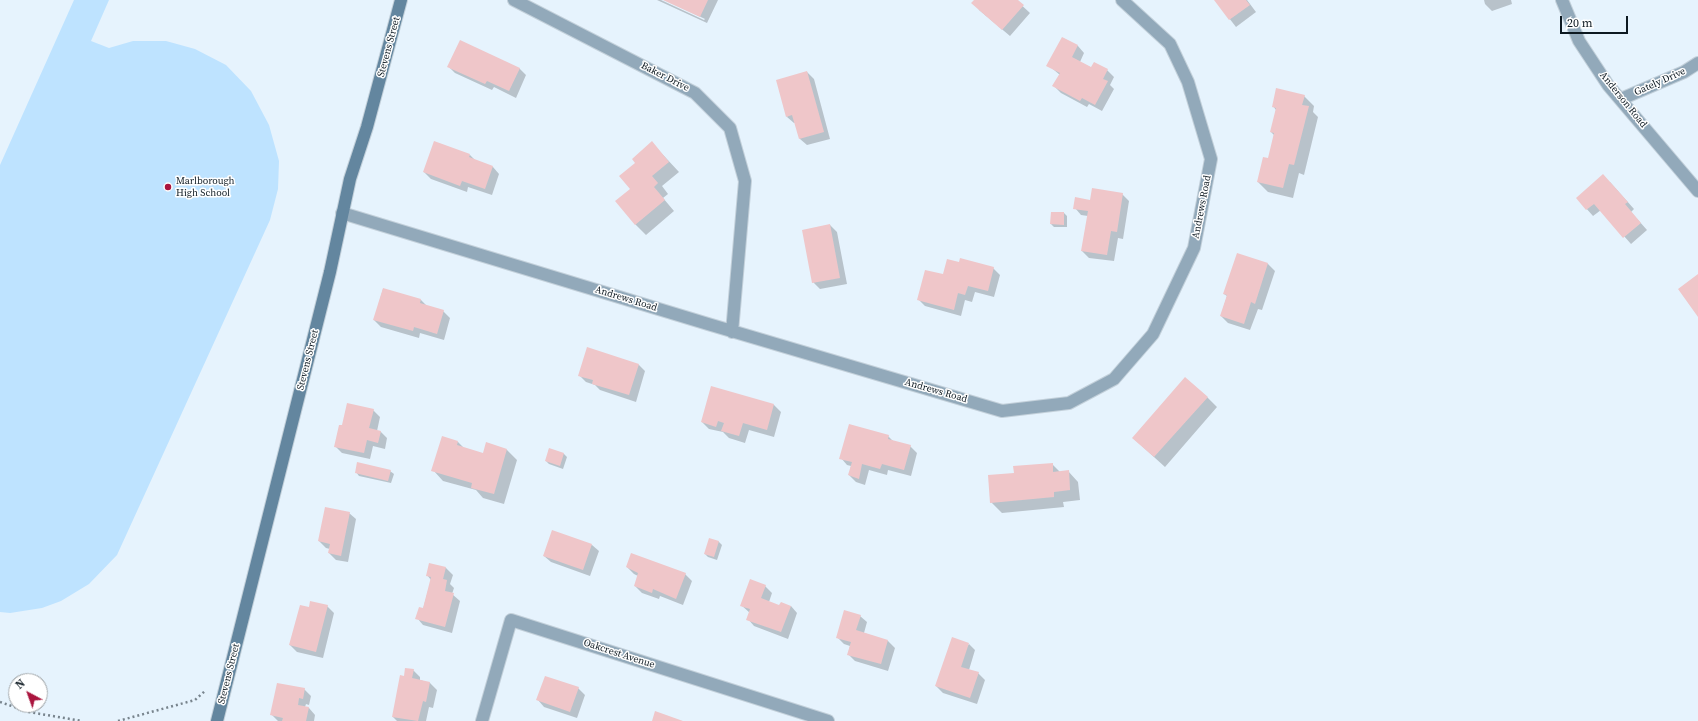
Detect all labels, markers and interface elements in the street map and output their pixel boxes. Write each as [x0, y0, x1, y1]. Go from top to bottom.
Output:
scale bar [1562, 8, 1630, 34]
text: 20 m [1567, 15, 1593, 31]
street label: Stevens Street [375, 16, 403, 78]
street label: Baker Drive [639, 60, 691, 94]
street label: Gately Drive [1633, 65, 1687, 99]
street label: Anderson Road [1597, 70, 1649, 130]
street label: Andrews Road [1190, 174, 1214, 240]
place label: Marlborough High School [176, 175, 235, 198]
marker: Marlborough High School [163, 182, 173, 192]
street label: Andrews Road [593, 284, 659, 314]
street label: Stevens Street [295, 329, 321, 391]
street label: Andrews Road [903, 376, 969, 406]
street label: Oakcrest Avenue [582, 637, 656, 671]
street label: Stevens Street [216, 643, 242, 705]
north arrow [8, 673, 48, 713]
text: N [13, 676, 28, 693]

